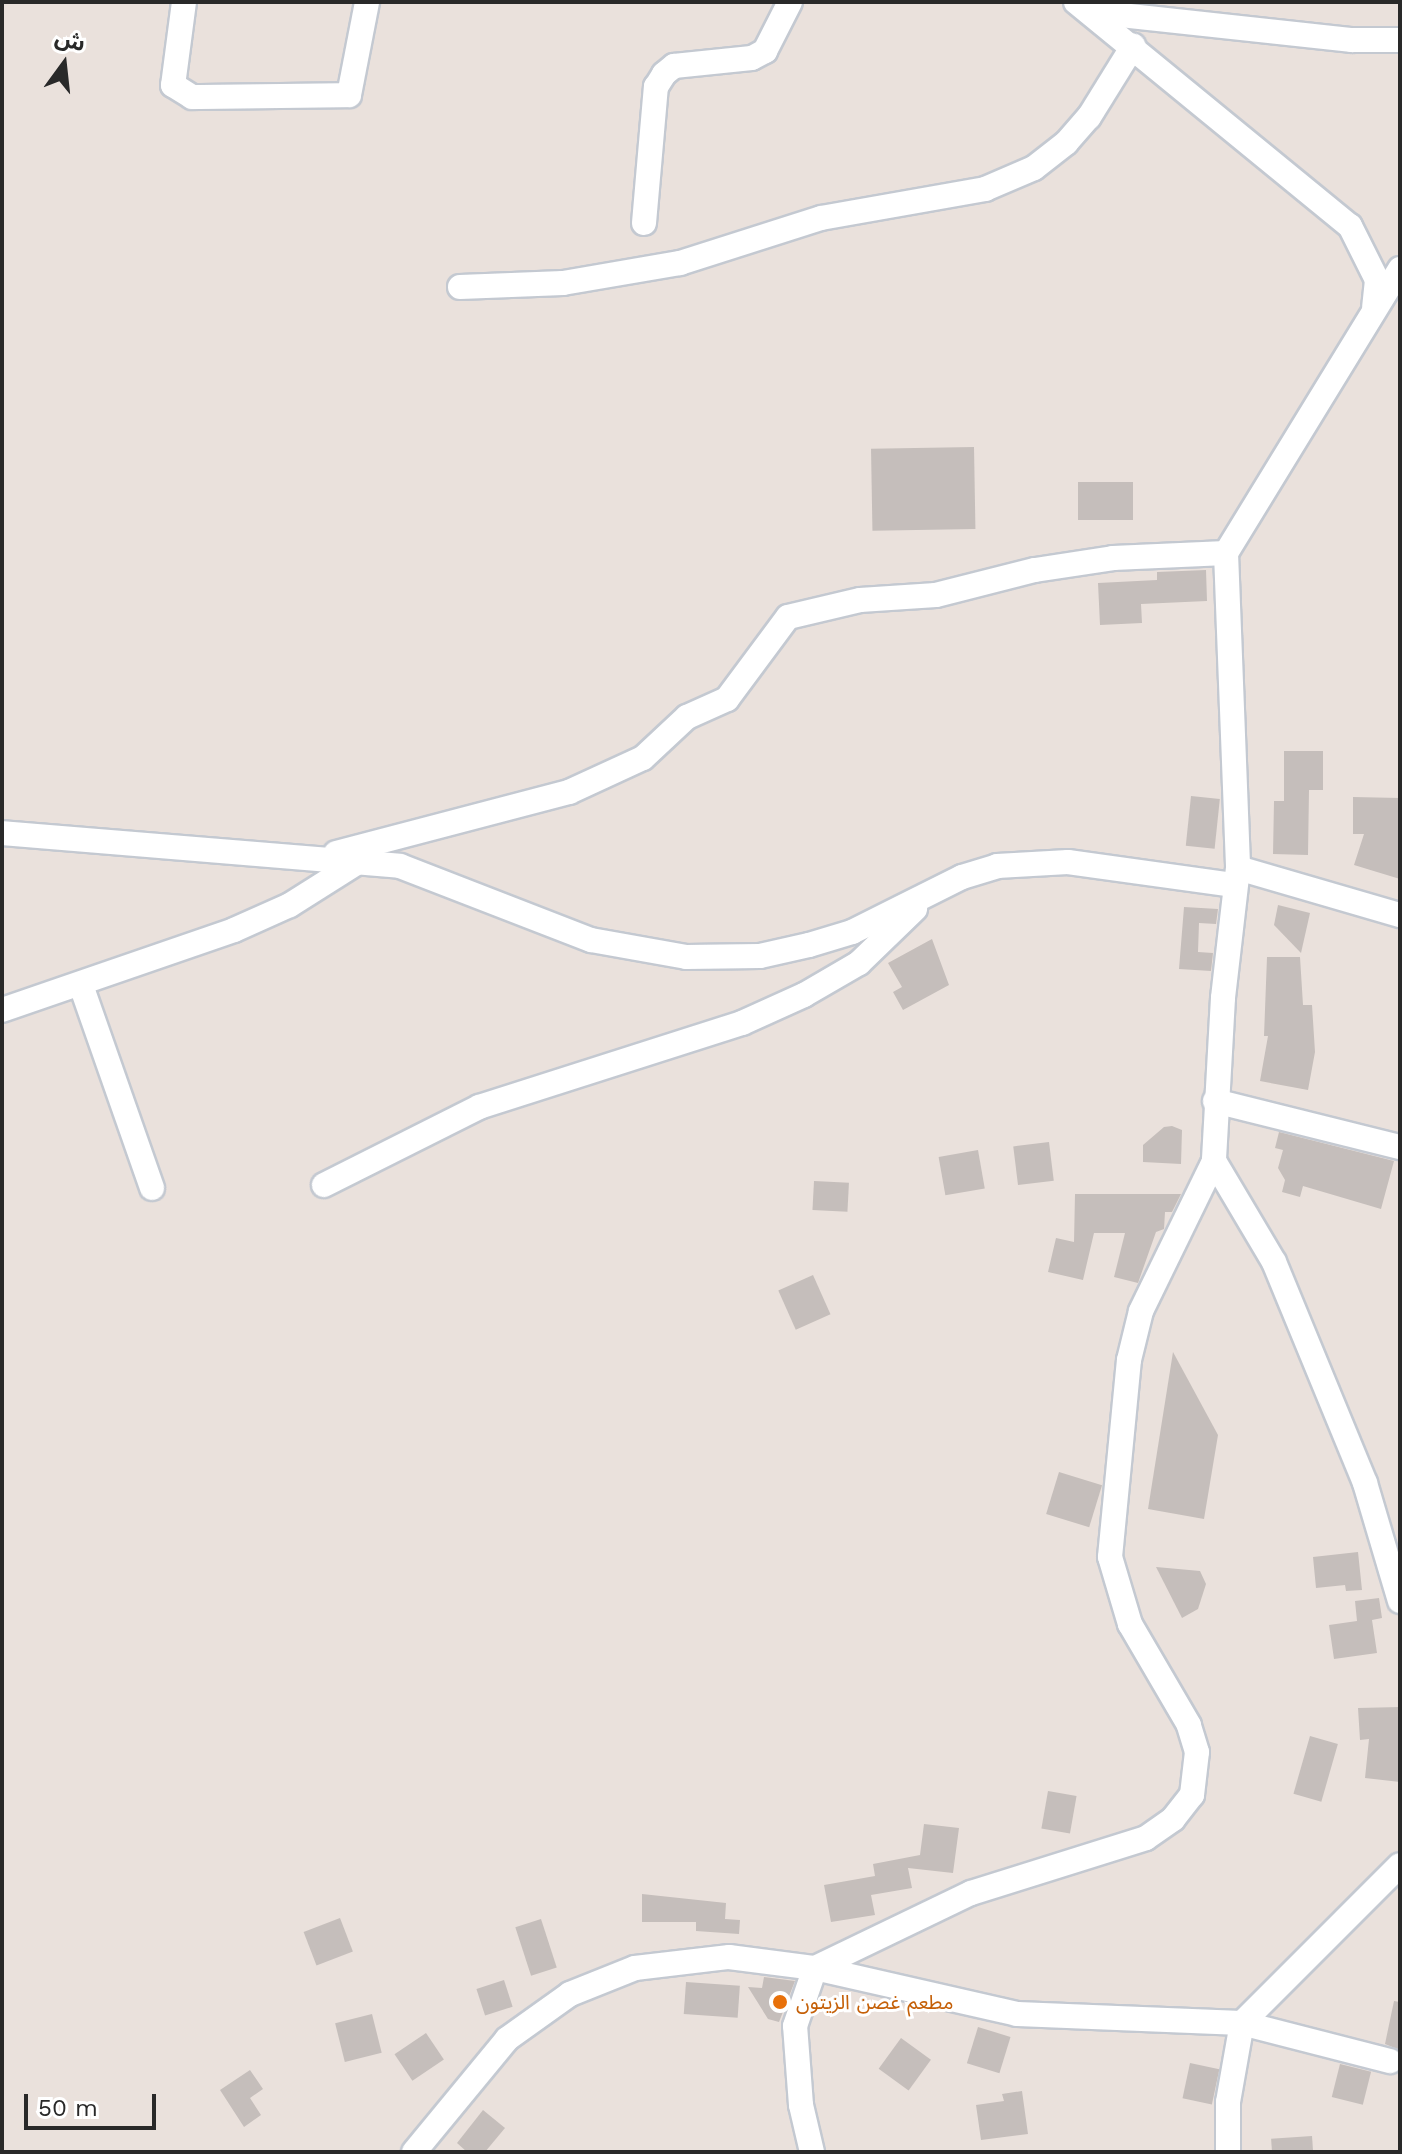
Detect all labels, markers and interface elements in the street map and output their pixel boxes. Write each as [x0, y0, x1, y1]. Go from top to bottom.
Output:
north arrow [24, 24, 104, 104]
text: ش [53, 24, 88, 56]
place label: مطعم غصن الزيتون [796, 1990, 953, 2014]
marker: مطعم غصن الزيتون [771, 1993, 789, 2011]
scale bar [28, 2078, 160, 2128]
text: 50 m [38, 2094, 98, 2122]

